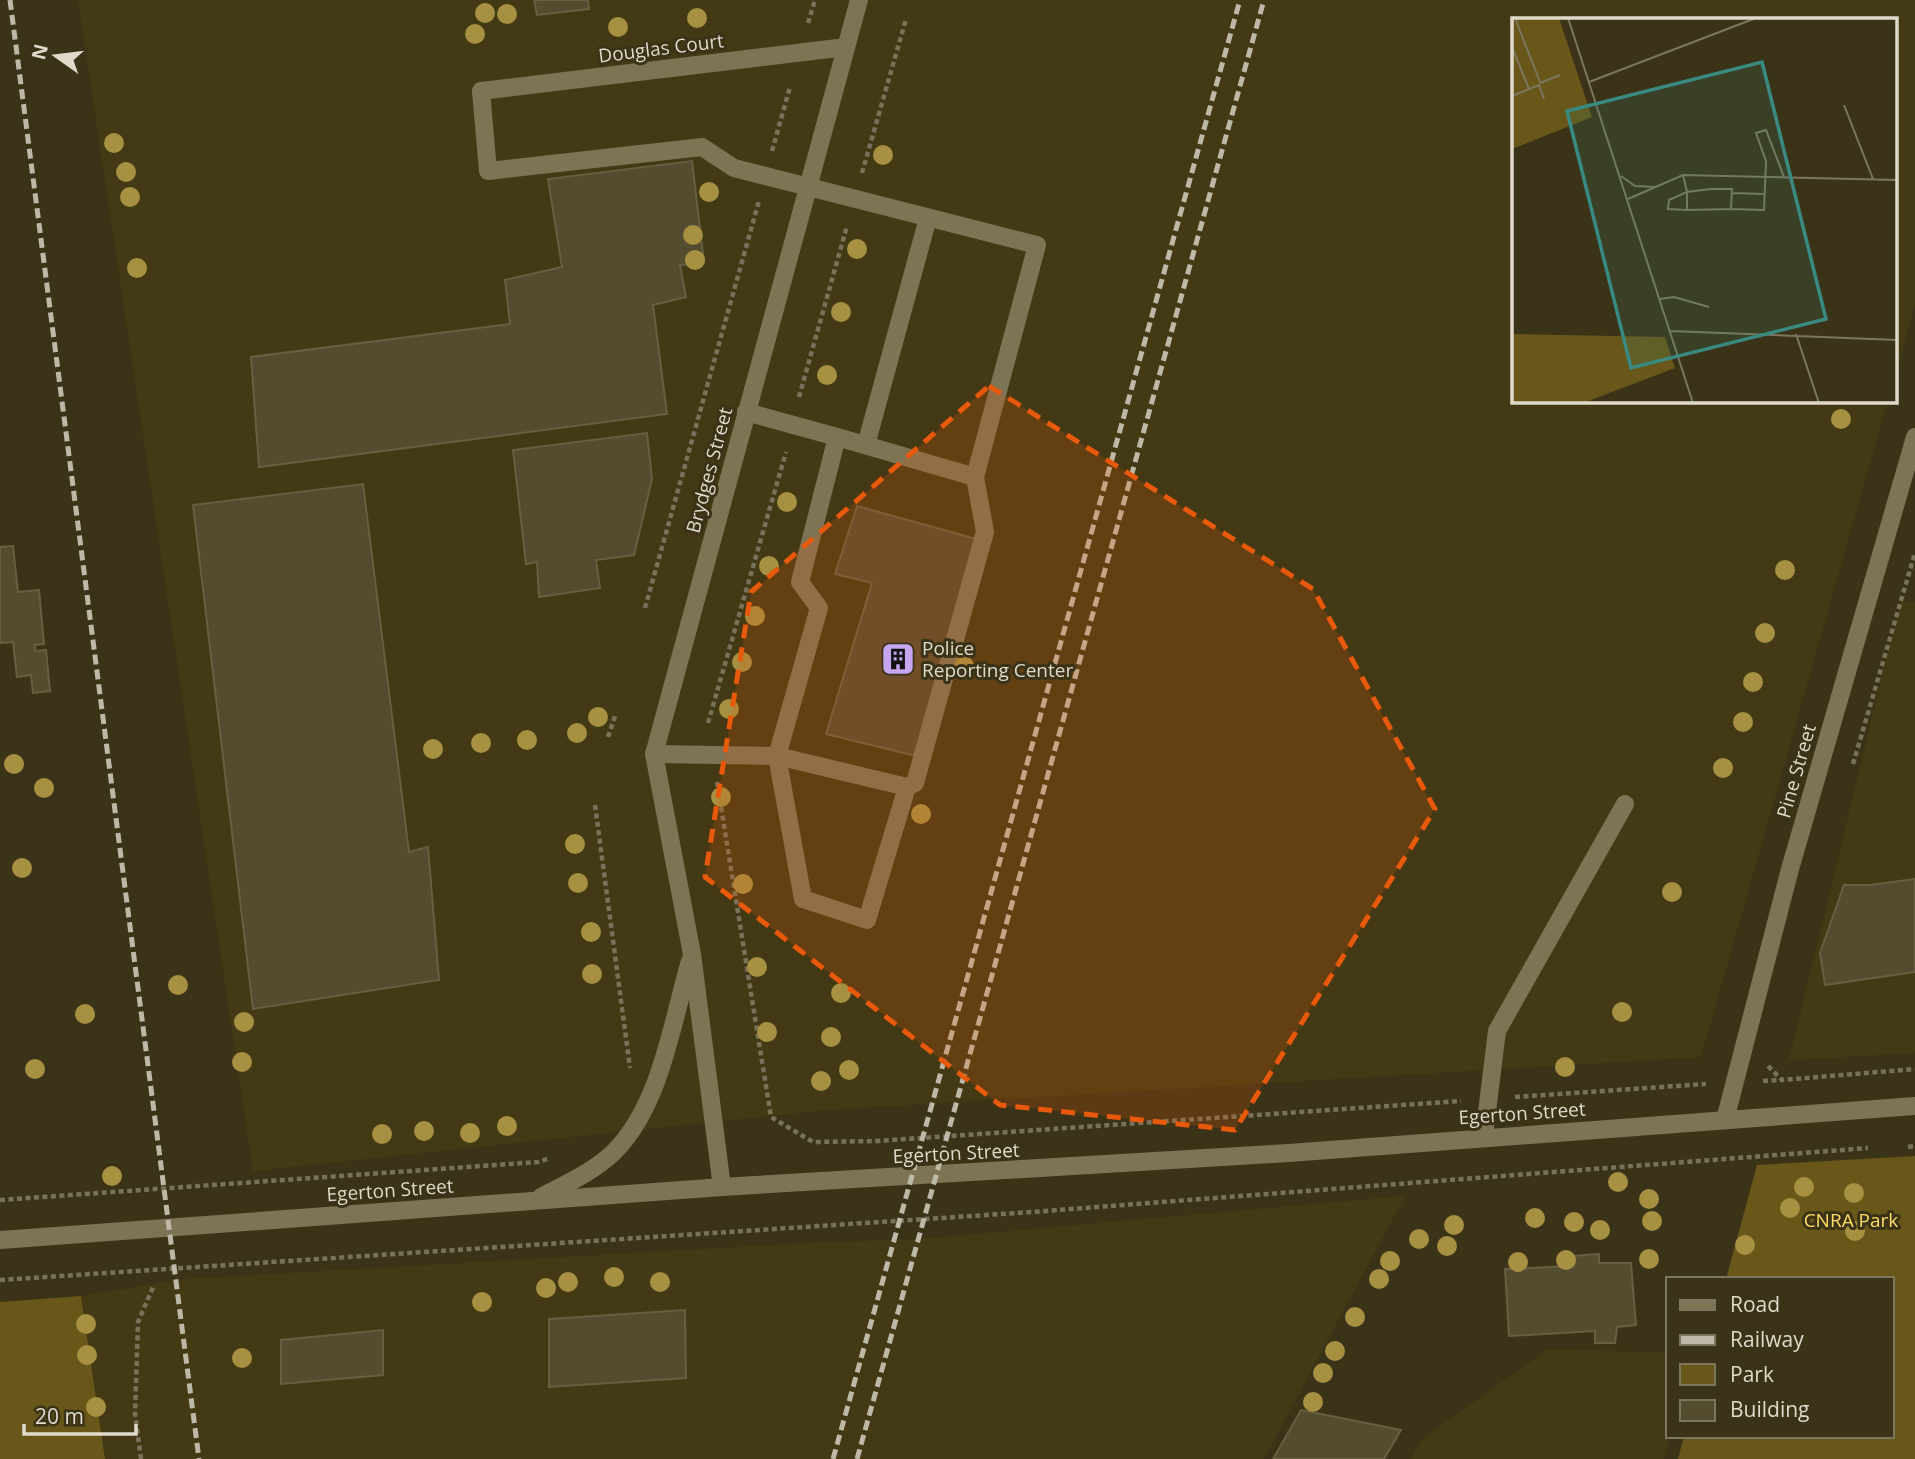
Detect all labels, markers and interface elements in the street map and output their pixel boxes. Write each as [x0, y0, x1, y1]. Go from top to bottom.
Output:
inset map [1512, 18, 1898, 402]
north arrow [21, 21, 91, 91]
street label: Douglas Court [597, 27, 725, 69]
text: N [25, 41, 54, 63]
street label: Brydges Street [680, 404, 738, 536]
place label: Police Reporting Center [922, 635, 1073, 683]
building icon: Police Reporting Center [879, 640, 917, 678]
street label: Pine Street [1770, 721, 1822, 821]
street label: Egerton Street [1458, 1096, 1587, 1130]
street label: Egerton Street [892, 1137, 1020, 1169]
street label: Egerton Street [326, 1173, 455, 1207]
park label: CNRA Park [1804, 1207, 1898, 1233]
legend [1666, 1277, 1894, 1438]
text: Road [1730, 1290, 1780, 1318]
text: Railway [1730, 1325, 1804, 1353]
text: Park [1730, 1360, 1774, 1388]
scale bar [24, 1392, 136, 1436]
text: Building [1730, 1395, 1809, 1423]
text: 20 m [35, 1402, 84, 1430]

